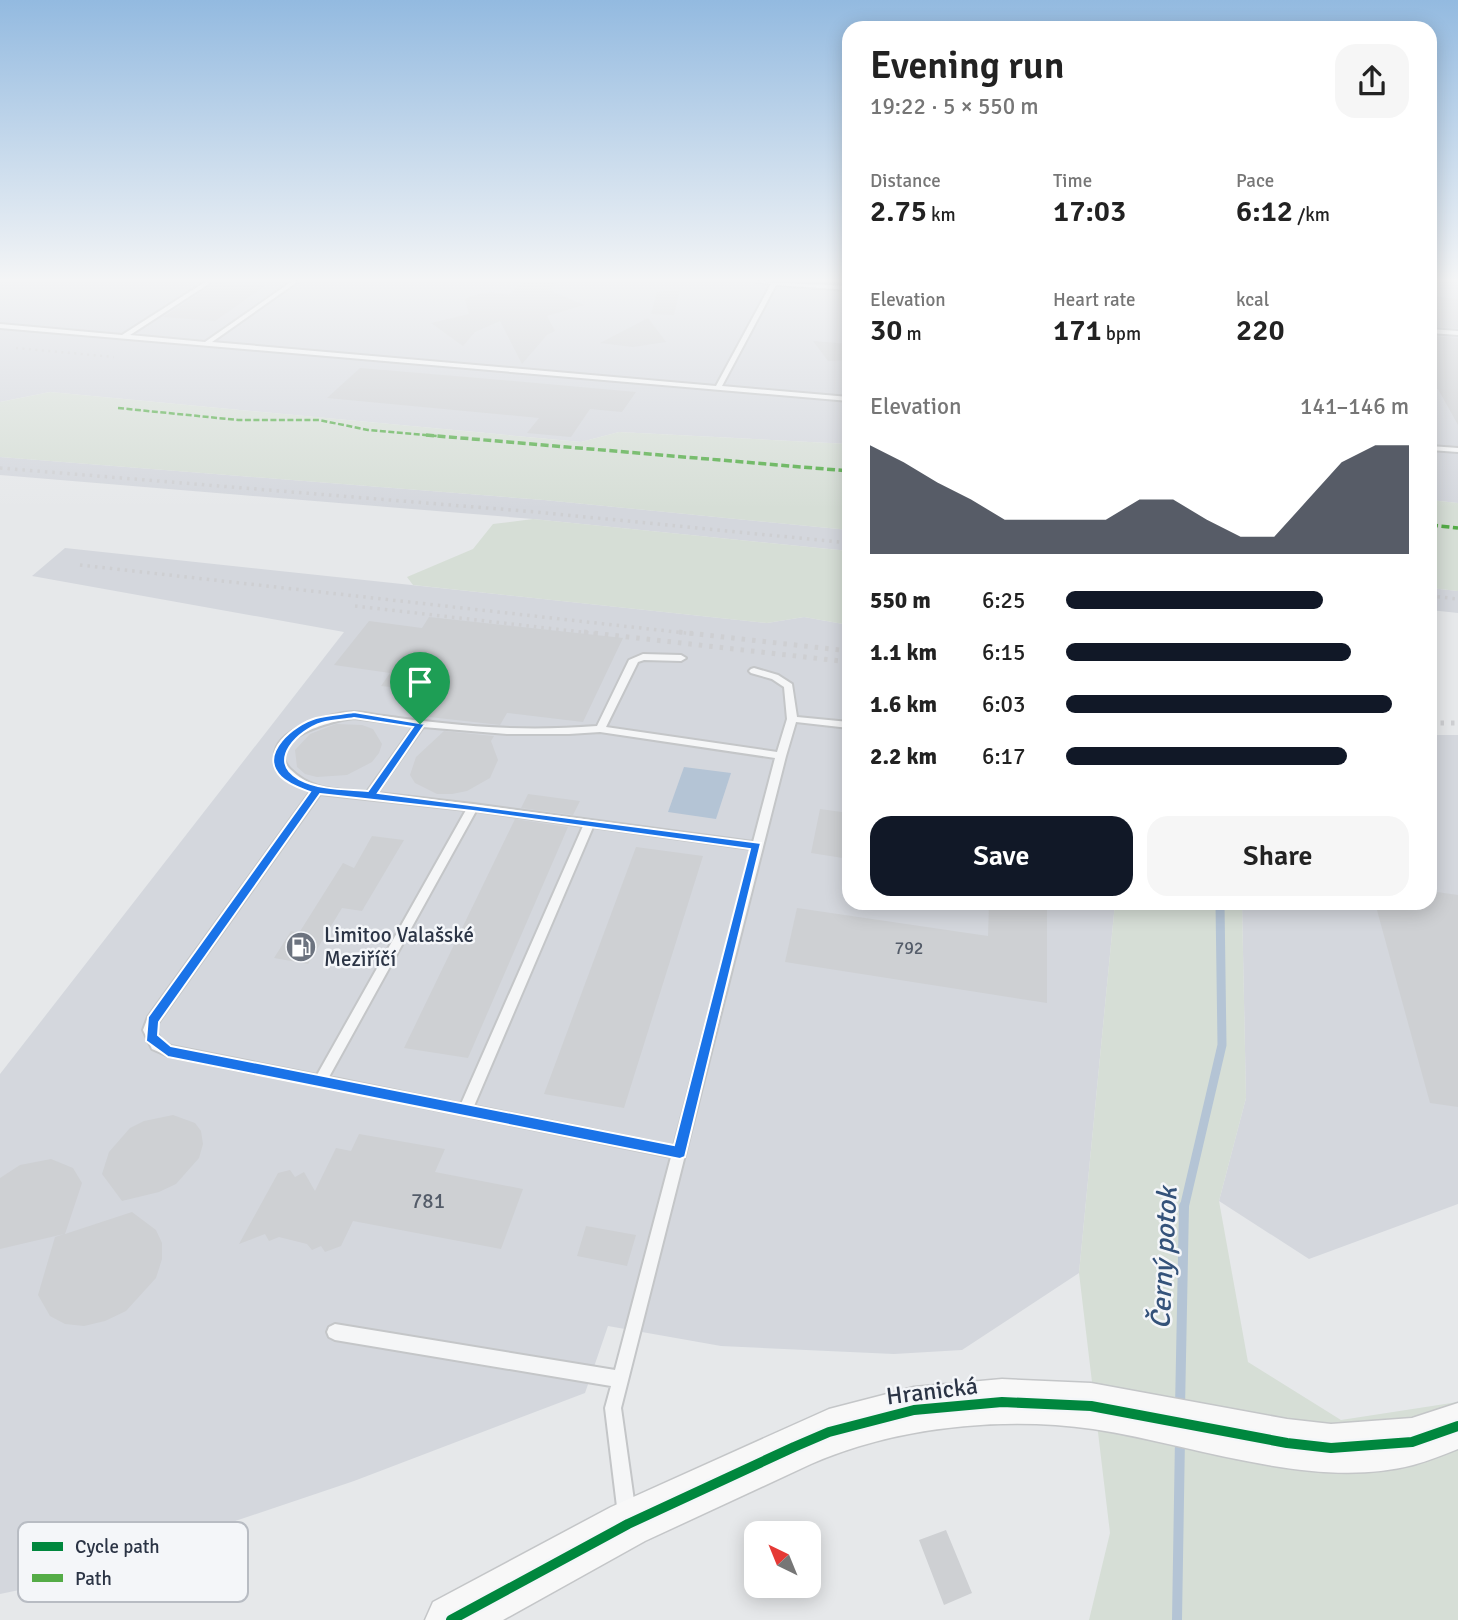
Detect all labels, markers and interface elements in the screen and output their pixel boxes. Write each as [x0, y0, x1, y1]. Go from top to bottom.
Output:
text: Evening run [870, 42, 1064, 89]
button: share [1335, 44, 1409, 118]
text: 19:22 · 5 × 550 m [870, 92, 1039, 121]
text: Distance [870, 169, 941, 193]
text: Time [1053, 169, 1092, 193]
text: Pace [1236, 169, 1274, 193]
text: 2.75 [870, 193, 927, 230]
text: 17:03 [1053, 193, 1126, 230]
text: 6:12 [1236, 193, 1293, 230]
text: km [927, 203, 956, 227]
text: /km [1293, 203, 1330, 227]
text: Elevation [870, 288, 946, 312]
text: Heart rate [1053, 288, 1135, 312]
text: kcal [1236, 288, 1269, 312]
text: 30 [870, 312, 902, 349]
text: 171 [1053, 312, 1102, 349]
text: 220 [1236, 312, 1285, 349]
text: m [902, 322, 922, 346]
text: bpm [1102, 322, 1141, 346]
text: Elevation [870, 392, 962, 421]
text: 141–146 m [1300, 392, 1409, 421]
text: 550 m [870, 586, 931, 615]
text: 6:25 [982, 586, 1025, 615]
text: 1.1 km [870, 638, 937, 667]
text: 6:15 [982, 638, 1025, 667]
pin [390, 652, 450, 724]
icon: arrive [401, 663, 439, 701]
text: 1.6 km [870, 690, 937, 719]
text: 6:03 [982, 690, 1025, 719]
text: 2.2 km [870, 742, 937, 771]
text: 6:17 [982, 742, 1025, 771]
button: Save [870, 816, 1133, 896]
button: Share [1147, 816, 1409, 896]
place label: Limitoo Valašské Meziříčí [324, 922, 474, 972]
fuel station icon: Limitoo Valašské Meziříčí [284, 930, 318, 964]
house number: 792 [894, 937, 924, 959]
water label: Černý potok [1143, 1183, 1185, 1330]
house number: 781 [411, 1188, 445, 1214]
street label: Hranická [884, 1370, 980, 1412]
north arrow [744, 1521, 821, 1598]
map controls [744, 1521, 821, 1598]
legend [18, 1522, 248, 1602]
text: Cycle path [75, 1535, 160, 1559]
text: Path [75, 1567, 112, 1591]

